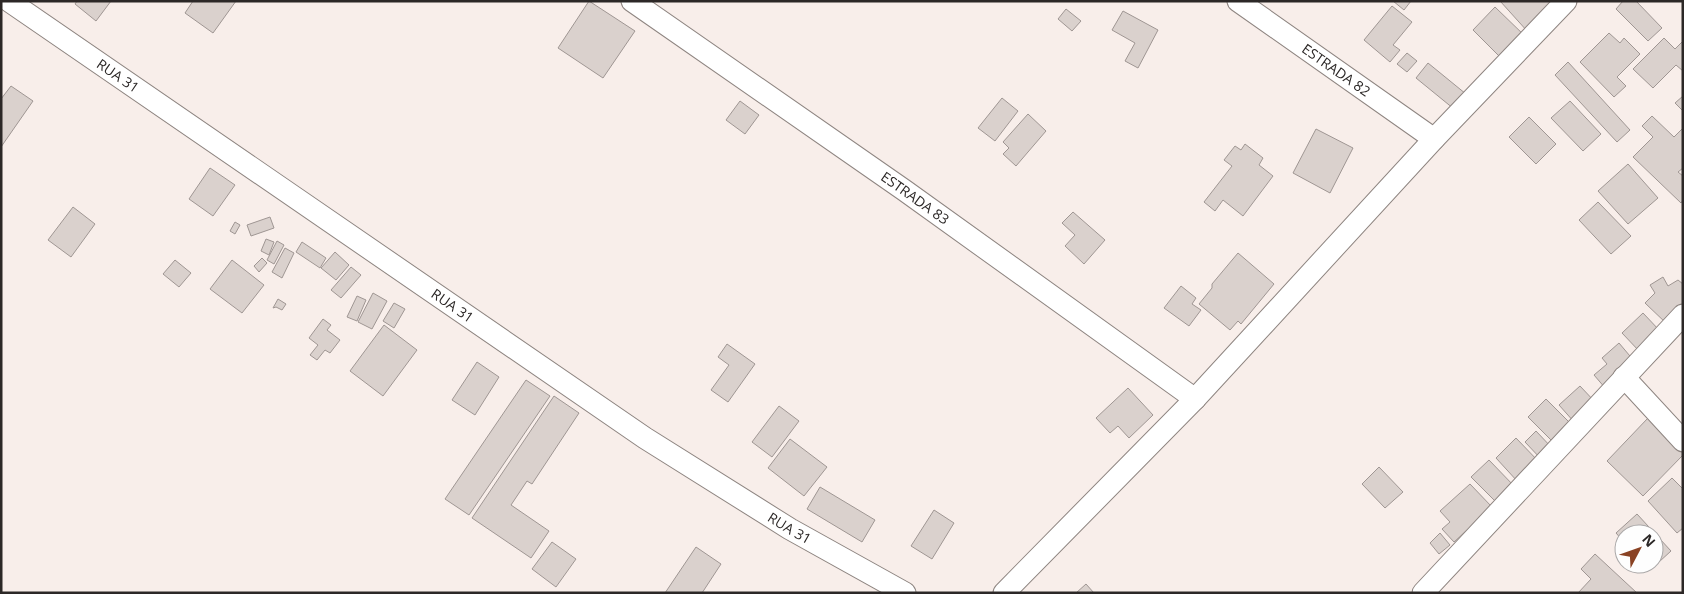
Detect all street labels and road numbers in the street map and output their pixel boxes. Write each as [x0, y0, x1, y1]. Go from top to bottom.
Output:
street label: ESTRADA 82 [1298, 39, 1374, 100]
street label: RUA 31 [93, 54, 143, 97]
street label: ESTRADA 83 [878, 167, 953, 229]
street label: RUA 31 [428, 284, 478, 327]
street label: RUA 31 [764, 507, 815, 548]

